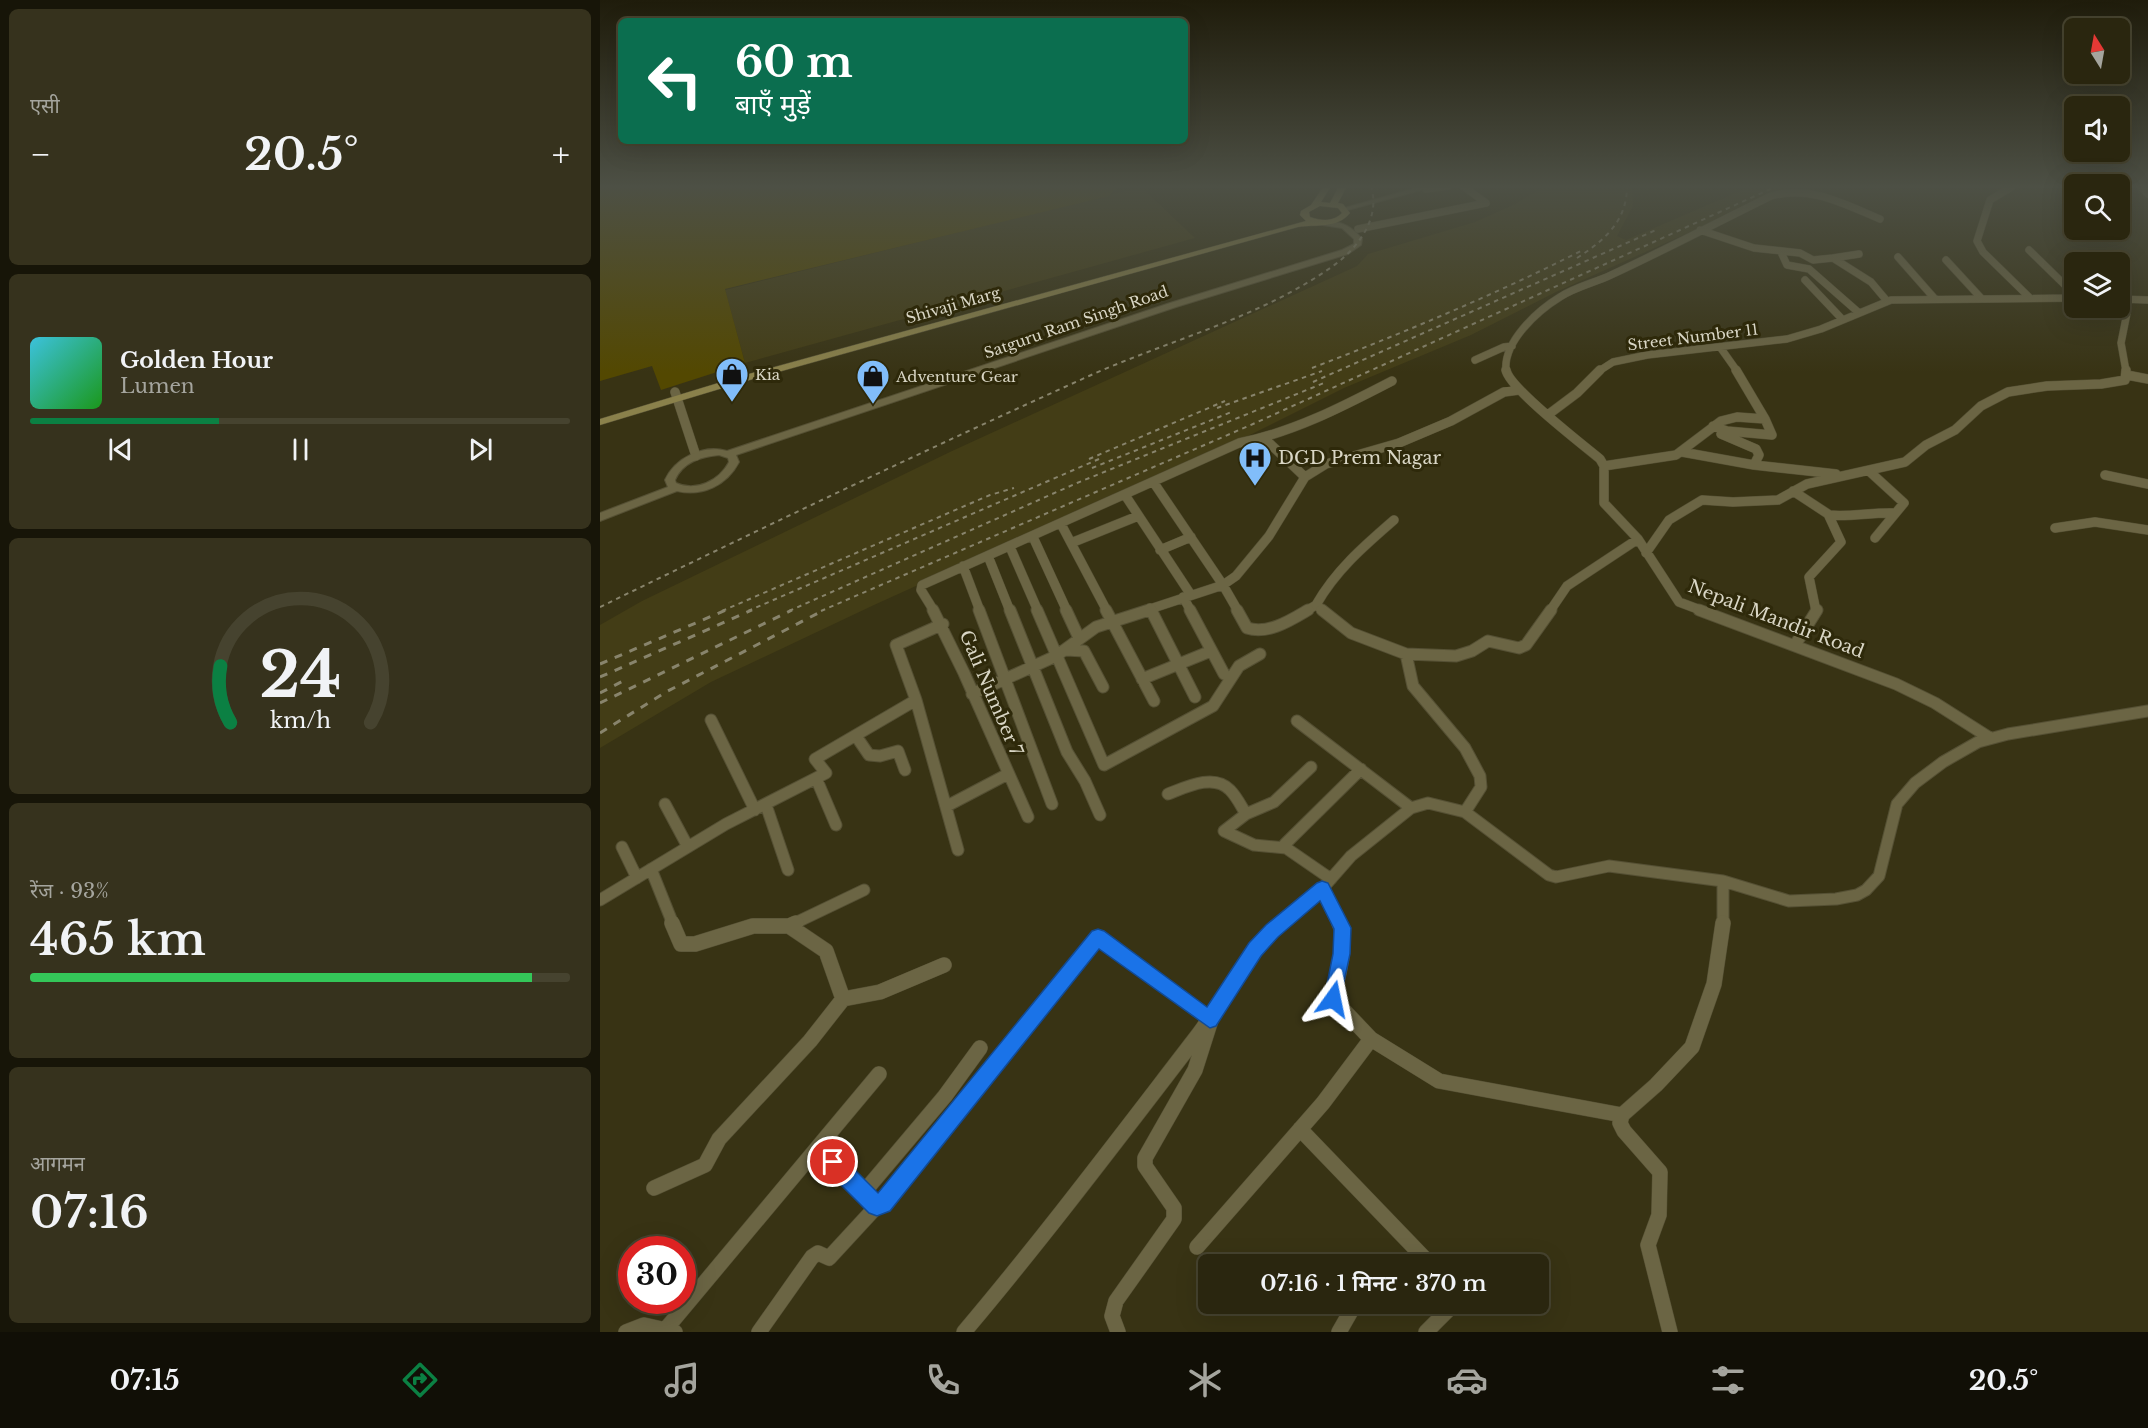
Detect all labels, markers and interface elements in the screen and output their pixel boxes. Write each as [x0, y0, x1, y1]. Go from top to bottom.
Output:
north arrow [2064, 18, 2130, 84]
map controls [2064, 18, 2130, 318]
text: 60 m [735, 36, 853, 88]
icon: left [636, 42, 714, 120]
text: बाएँ मुड़ें [735, 88, 811, 121]
text: एसी [30, 94, 60, 118]
button: sound [2064, 96, 2130, 162]
text: 20.5° [244, 126, 359, 182]
text: − [30, 134, 51, 175]
text: + [552, 134, 570, 175]
button: search [2064, 174, 2130, 240]
button: layers [2064, 252, 2130, 318]
street label: Shivaji Marg [904, 282, 1003, 328]
street label: Satguru Ram Singh Road [981, 282, 1171, 362]
street label: Street Number 11 [1627, 320, 1759, 354]
text: Golden Hour [120, 347, 273, 374]
shop icon: Kia [714, 356, 750, 403]
shop icon: Adventure Gear [855, 358, 891, 405]
place label: Kia [755, 365, 781, 384]
place label: Adventure Gear [895, 367, 1019, 386]
text: Lumen [120, 374, 195, 398]
icon: previous [104, 433, 137, 466]
icon: pause [284, 433, 317, 466]
icon: next [464, 433, 497, 466]
hospital icon: DGD Prem Nagar [1237, 440, 1273, 487]
place label: DGD Prem Nagar [1278, 447, 1441, 469]
street label: Nepali Mandir Road [1685, 575, 1867, 663]
street label: Gali Number 7 [955, 627, 1028, 760]
text: 24 [259, 636, 341, 714]
text: km/h [270, 707, 331, 734]
text: रेंज · 93% [30, 879, 109, 903]
text: 465 km [30, 911, 206, 967]
position arrow [1301, 967, 1365, 1031]
pin [807, 1136, 858, 1187]
icon: arrive [816, 1145, 849, 1178]
text: आगमन [30, 1152, 85, 1176]
text: 07:16 [30, 1184, 149, 1240]
speed limit sign: 30 [618, 1236, 696, 1314]
text: 07:16 · 1 मिनट · 370 m [1260, 1270, 1487, 1297]
icon: directions [399, 1359, 441, 1401]
icon: music [661, 1359, 703, 1401]
icon: phone [922, 1359, 964, 1401]
icon: climate [1184, 1359, 1226, 1401]
icon: car [1446, 1359, 1488, 1401]
icon: filters [1707, 1359, 1749, 1401]
text: 07:15 [110, 1364, 180, 1397]
text: 20.5° [1969, 1364, 2038, 1397]

